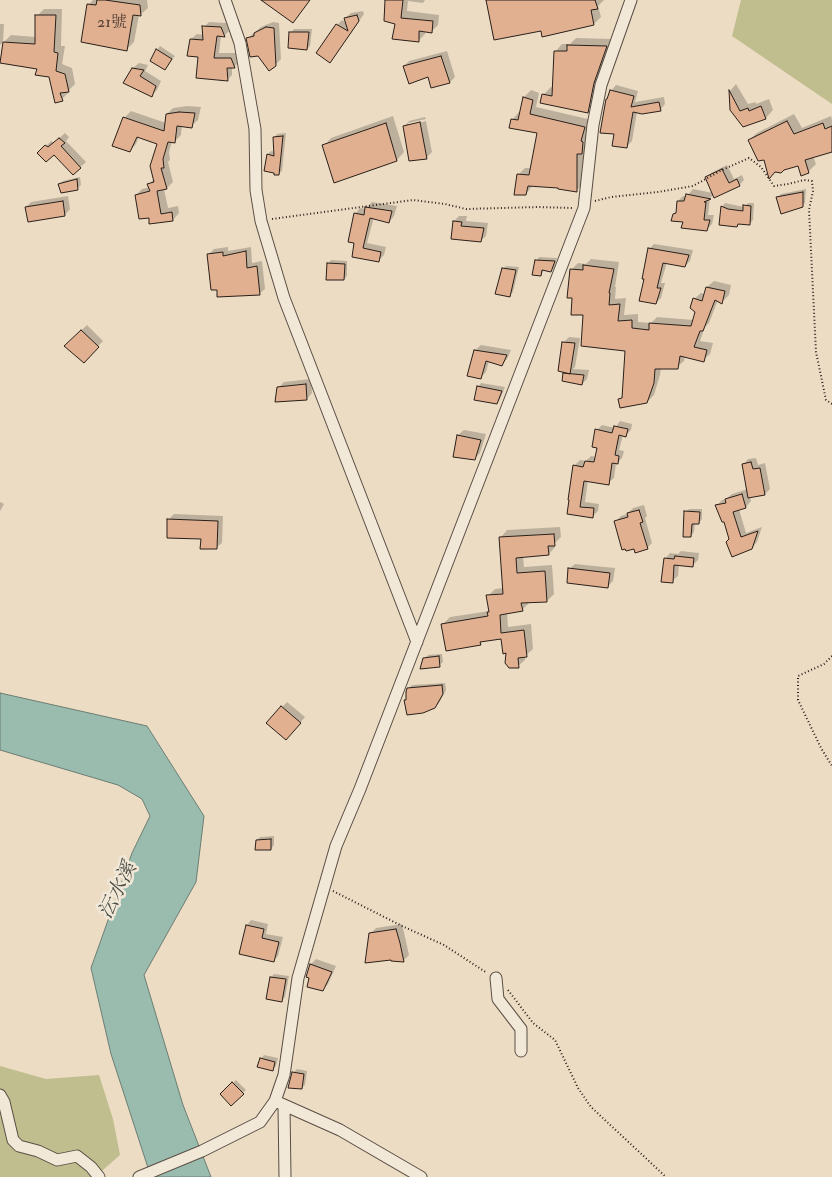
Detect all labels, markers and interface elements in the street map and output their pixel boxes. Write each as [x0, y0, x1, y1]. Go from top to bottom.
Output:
house number: 21號 [97, 14, 127, 34]
water label: 沄水溪 [95, 859, 143, 923]

